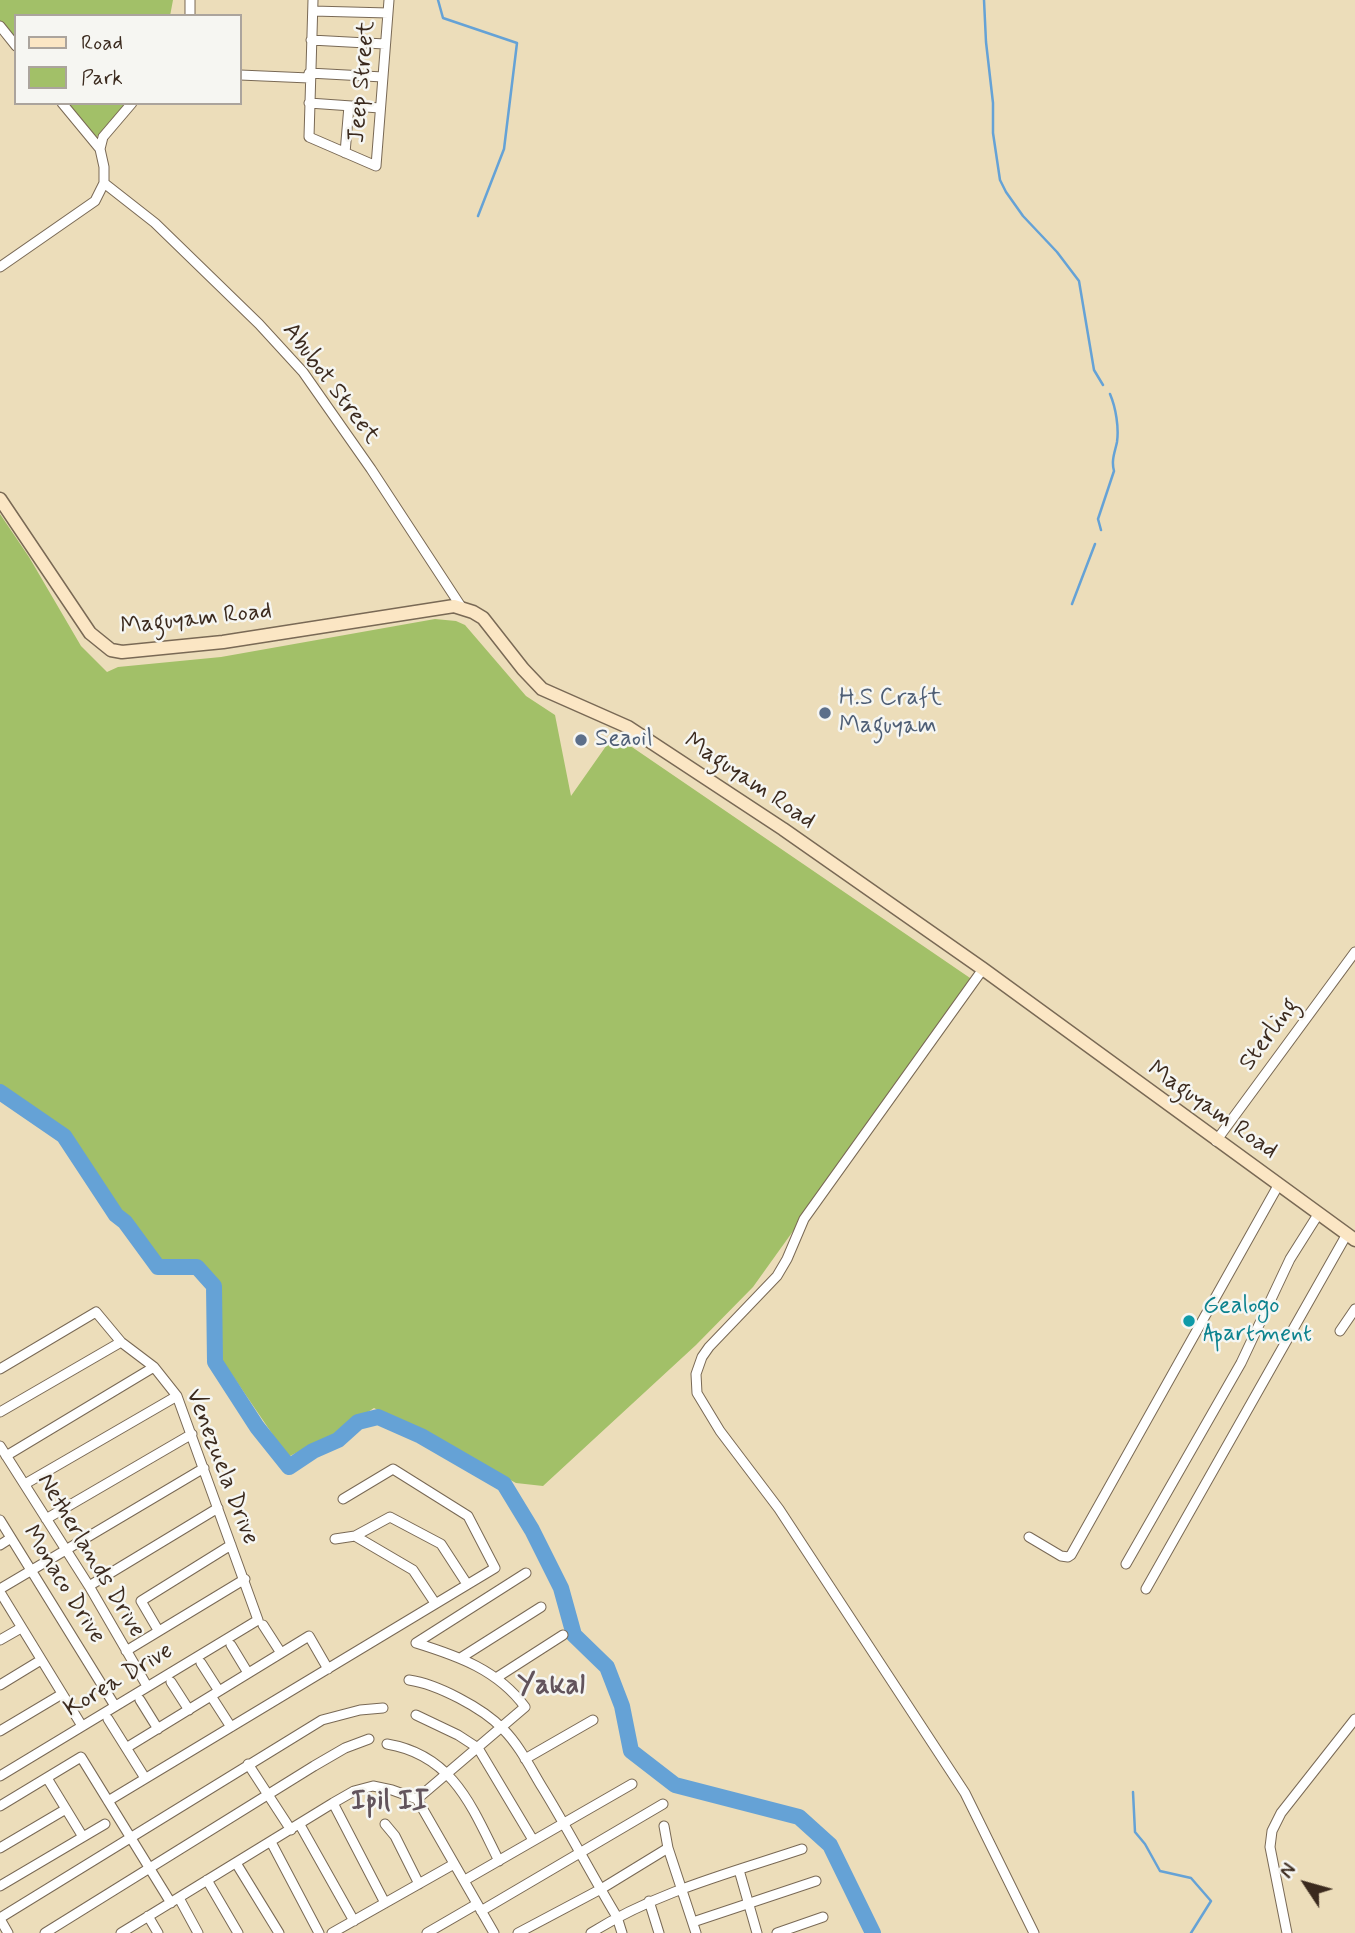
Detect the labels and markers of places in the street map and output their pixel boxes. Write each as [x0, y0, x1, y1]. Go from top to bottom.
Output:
place label: H.S Craft Maguyam [839, 685, 942, 741]
marker: H.S Craft Maguyam [817, 705, 833, 721]
place label: Seaoil [595, 726, 653, 754]
marker: Seaoil [573, 732, 589, 748]
place label: Gealogo Apartment [1203, 1293, 1312, 1349]
marker: Gealogo Apartment [1181, 1313, 1197, 1329]

